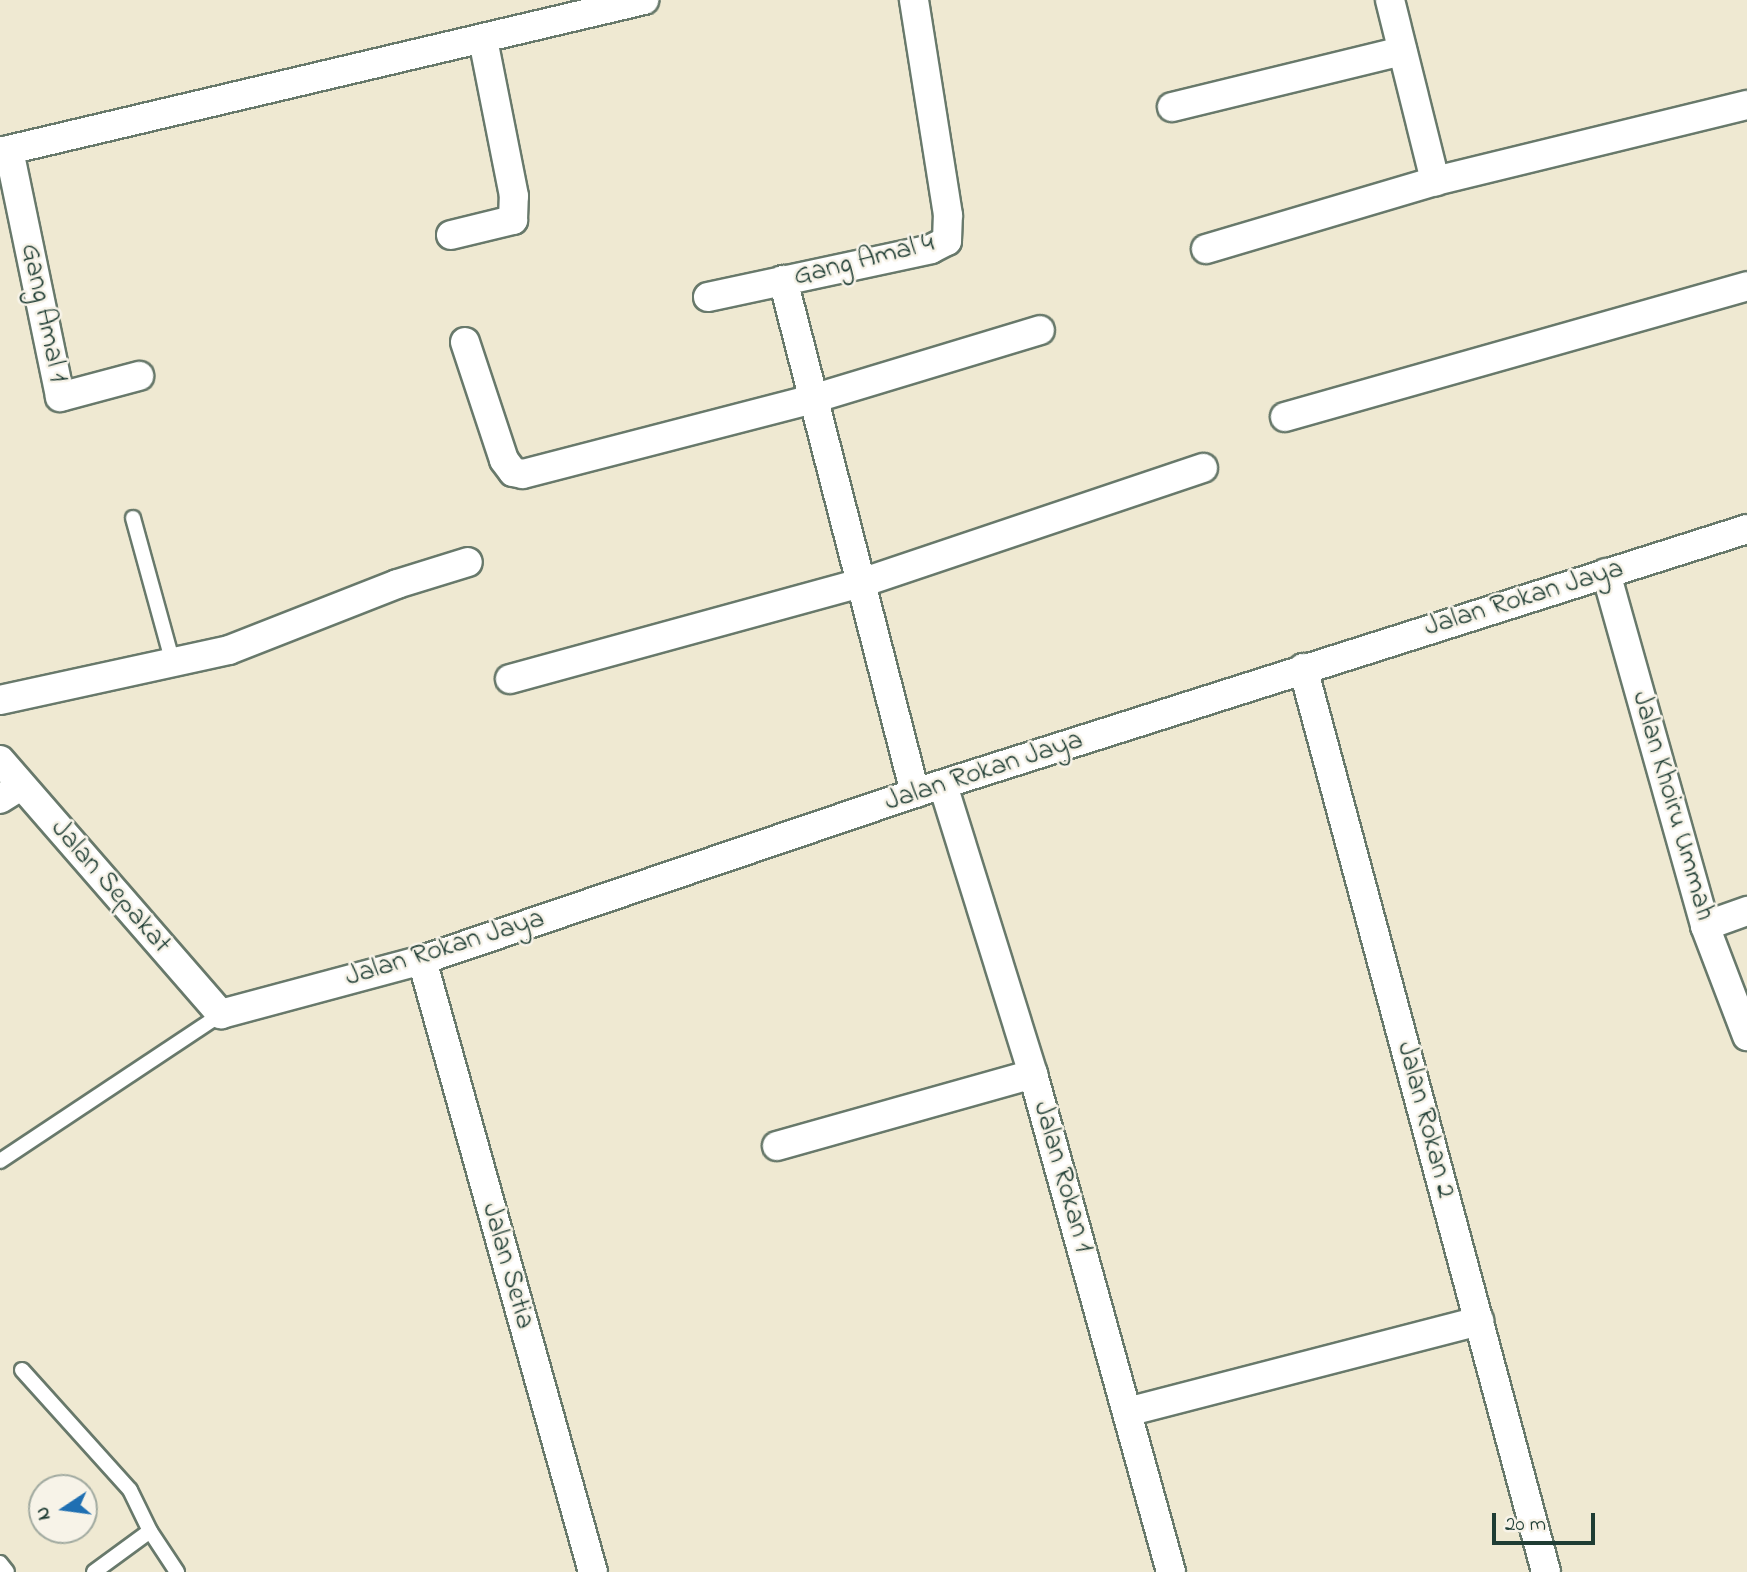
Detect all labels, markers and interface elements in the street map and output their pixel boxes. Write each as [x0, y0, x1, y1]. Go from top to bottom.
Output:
street label: Gang Amal 4 [790, 227, 938, 295]
street label: Gang Amal 1 [12, 241, 74, 385]
street label: Jalan Rokan Jaya [1420, 553, 1628, 645]
street label: Jalan Khoiru Ummah [1623, 687, 1721, 925]
street label: Jalan Rokan Jaya [881, 724, 1087, 820]
street label: Jalan Sepakat [43, 813, 177, 961]
street label: Jalan Rokan Jaya [341, 903, 549, 995]
street label: Jalan Rokan 2 [1388, 1038, 1462, 1202]
street label: Jalan Rokan 1 [1024, 1098, 1100, 1256]
street label: Jalan Setia [473, 1199, 541, 1333]
north arrow [28, 1474, 98, 1544]
scale bar [1495, 1498, 1598, 1542]
text: N [29, 1504, 59, 1523]
text: 20 m [1505, 1510, 1546, 1540]

